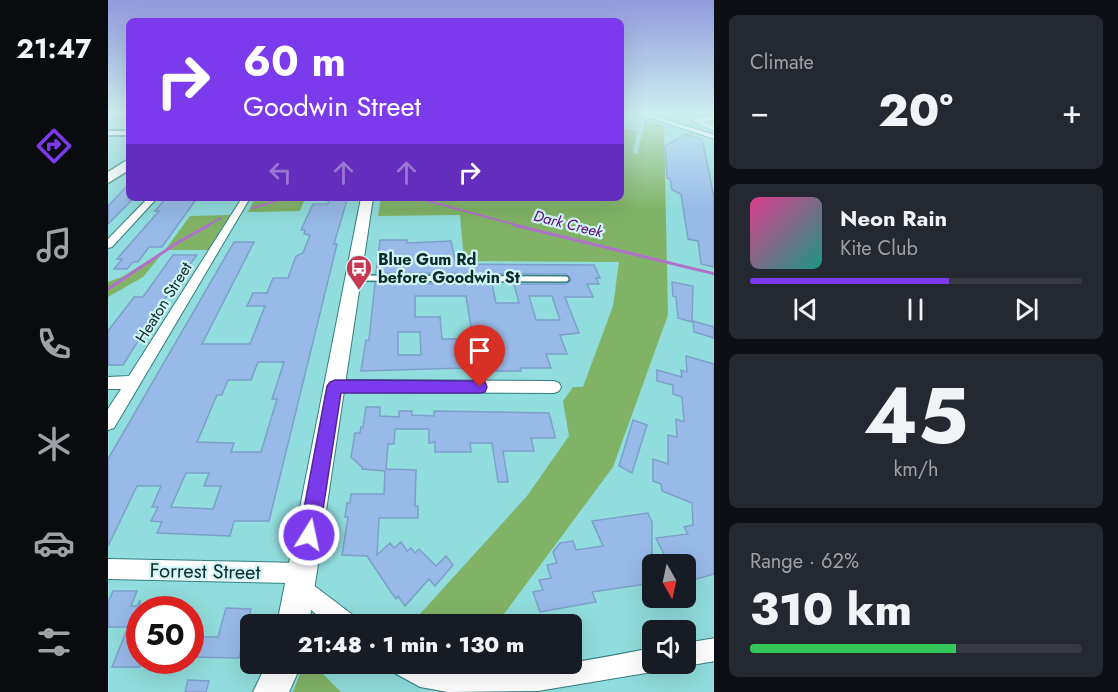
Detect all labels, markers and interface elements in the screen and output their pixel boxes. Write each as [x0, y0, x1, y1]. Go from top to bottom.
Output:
text: 21:47 [16, 29, 92, 68]
text: 60 m [243, 31, 346, 92]
icon: right [144, 42, 222, 120]
text: Climate [750, 48, 814, 77]
text: 20° [878, 78, 953, 143]
text: Goodwin Street [243, 87, 421, 126]
text: − [750, 88, 769, 135]
text: + [1062, 88, 1082, 135]
icon: directions [33, 125, 75, 167]
icon: left [264, 156, 297, 189]
icon: ahead [327, 156, 360, 189]
icon: ahead [390, 156, 423, 189]
icon: right [453, 156, 486, 189]
text: Neon Rain [840, 202, 947, 234]
water label: Dark Creek [531, 205, 605, 243]
icon: music [33, 224, 75, 266]
text: Kite Club [840, 234, 918, 263]
place label: Blue Gum Rd before Goodwin St [378, 248, 521, 289]
bus stop icon: Blue Gum Rd before Goodwin St [344, 253, 374, 291]
street label: Heaton Street [129, 257, 197, 347]
icon: previous [789, 293, 822, 326]
icon: pause [899, 293, 932, 326]
icon: next [1010, 293, 1043, 326]
icon: phone [33, 323, 75, 365]
pin [454, 325, 505, 387]
icon: arrive [463, 334, 496, 367]
text: 45 [864, 360, 968, 472]
icon: climate [33, 423, 75, 465]
text: km/h [893, 455, 939, 484]
position arrow [277, 503, 341, 567]
icon: car [33, 522, 75, 564]
text: Range · 62% [750, 547, 859, 576]
north arrow [642, 554, 696, 608]
map controls [642, 554, 696, 674]
street label: Forrest Street [149, 556, 261, 587]
text: 310 km [750, 577, 912, 642]
speed limit sign: 50 [126, 596, 204, 674]
button: sound [642, 620, 696, 674]
icon: filters [33, 621, 75, 663]
text: 21:48 · 1 min · 130 m [298, 628, 524, 660]

